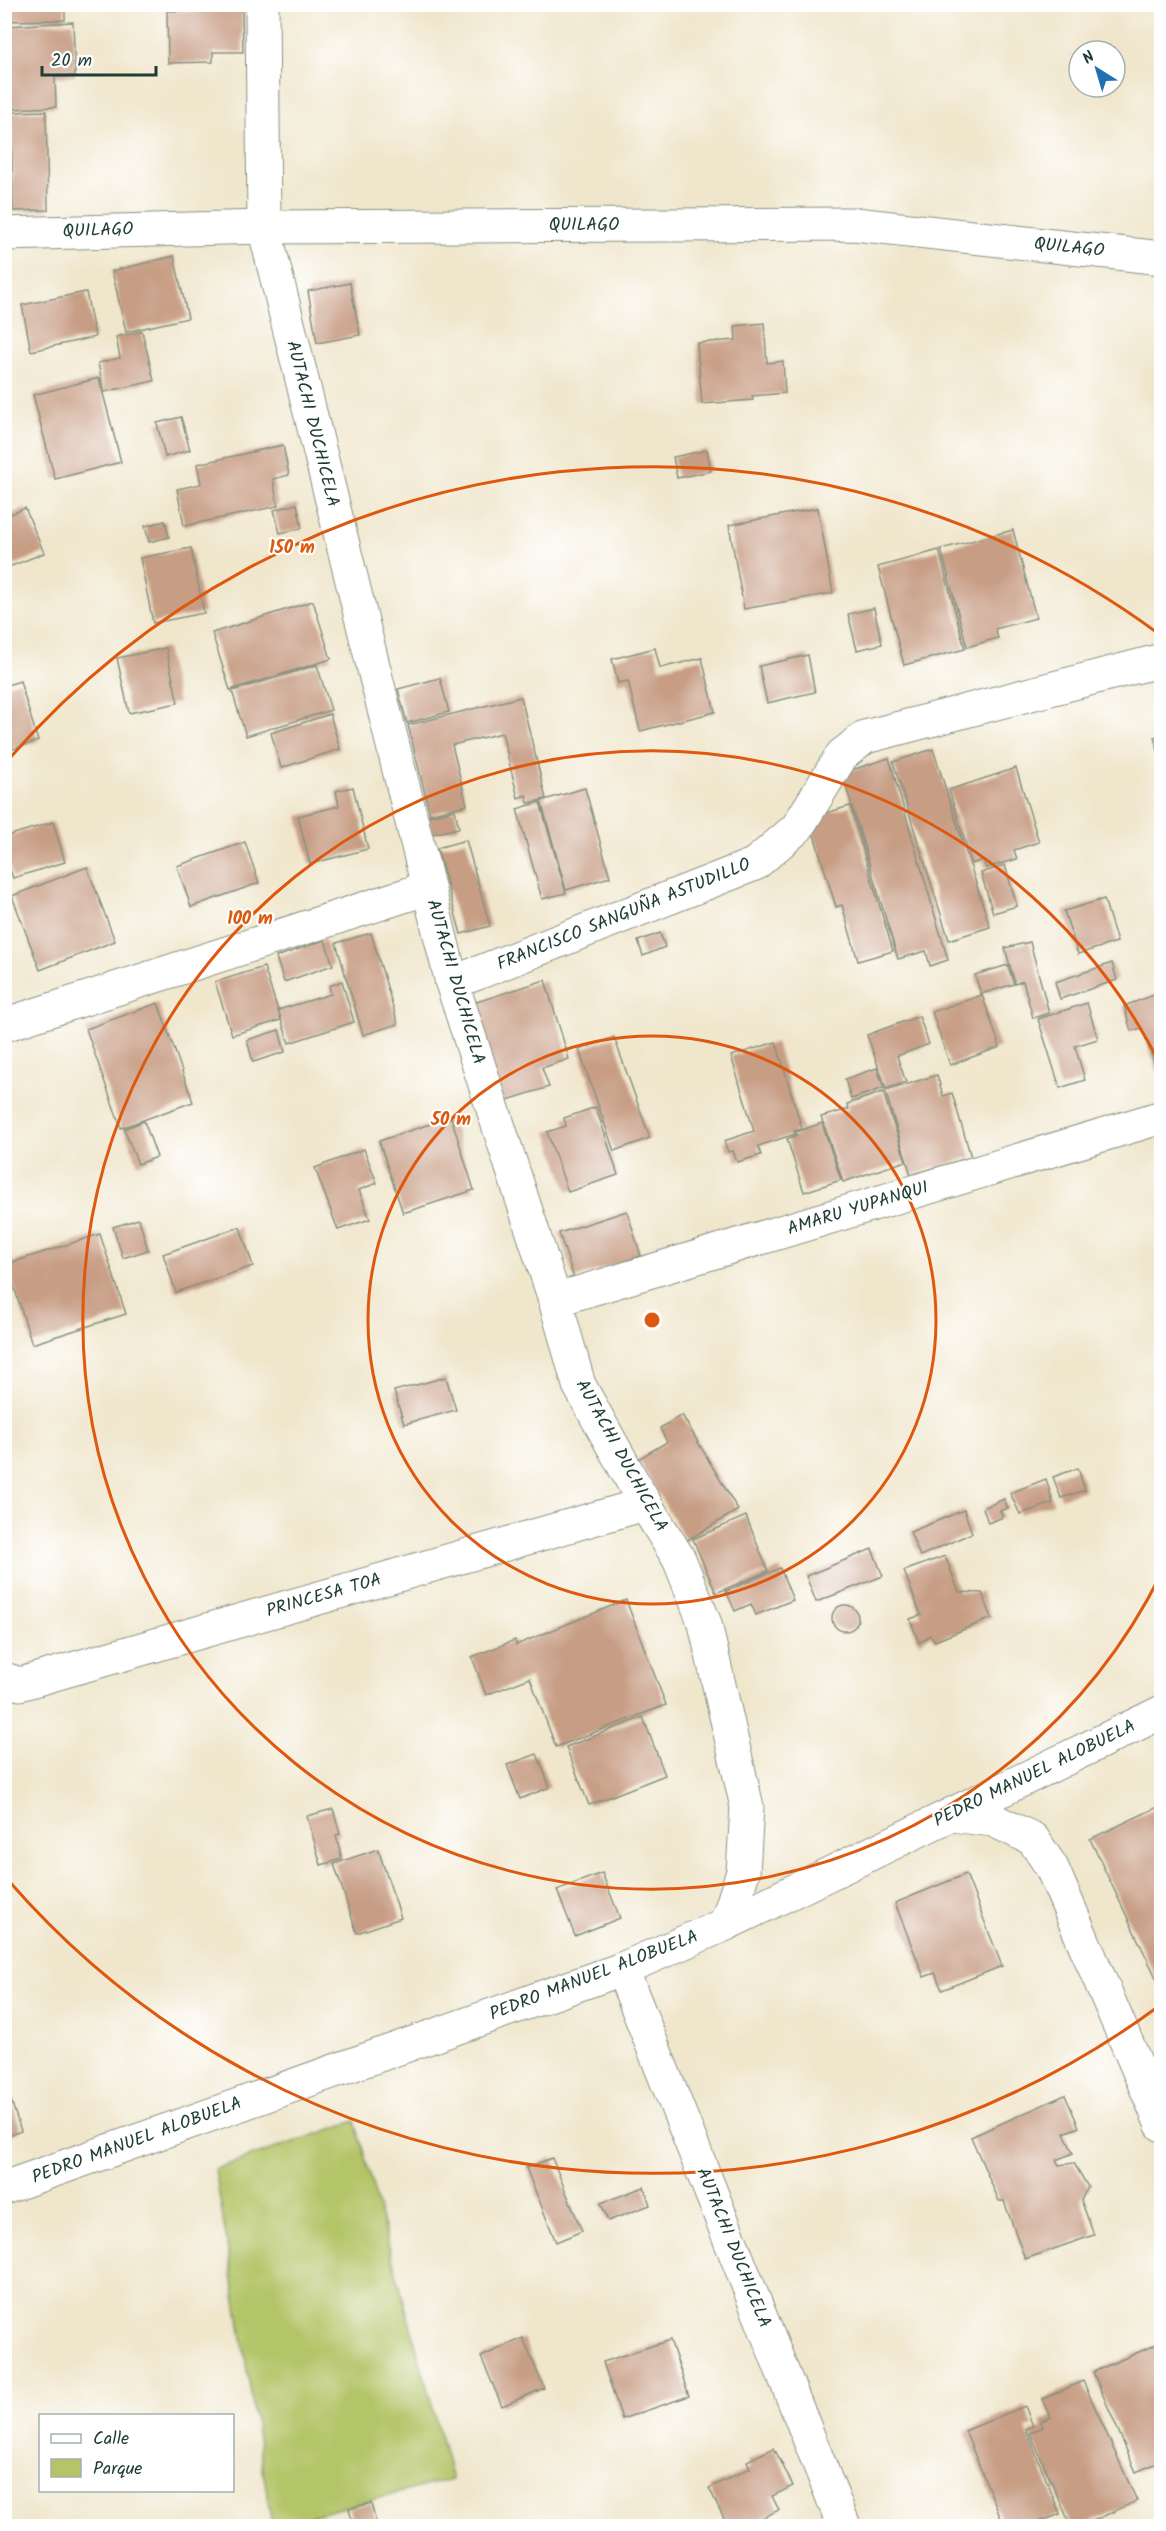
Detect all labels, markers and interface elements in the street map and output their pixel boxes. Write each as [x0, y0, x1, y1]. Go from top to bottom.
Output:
scale bar [42, 39, 156, 77]
north arrow [1067, 39, 1127, 99]
text: N [1077, 45, 1100, 71]
text: 20 m [51, 47, 92, 76]
street label: QUILAGO [549, 211, 619, 240]
street label: QUILAGO [62, 215, 134, 247]
street label: QUILAGO [1032, 230, 1106, 266]
street label: AUTACHI DUCHICELA [277, 338, 347, 510]
text: 150 m [269, 534, 315, 563]
street label: FRANCISCO SANGUÑA ASTUDILLO [493, 851, 755, 979]
street label: AUTACHI DUCHICELA [418, 896, 492, 1068]
text: 100 m [227, 905, 273, 934]
text: 50 m [430, 1106, 471, 1135]
street label: AMARU YUPANQUI [784, 1174, 932, 1244]
centre of rings [642, 1310, 662, 1330]
street label: AUTACHI DUCHICELA [567, 1374, 675, 1538]
street label: PRINCESA TOA [263, 1566, 385, 1626]
street label: PEDRO MANUEL ALOBUELA [929, 1712, 1141, 1836]
street label: PEDRO MANUEL ALOBUELA [485, 1923, 703, 2029]
street label: PEDRO MANUEL ALOBUELA [28, 2089, 246, 2193]
street label: AUTACHI DUCHICELA [688, 2163, 778, 2333]
legend [39, 2414, 234, 2492]
text: Calle [93, 2425, 129, 2454]
text: Parque [93, 2455, 142, 2484]

